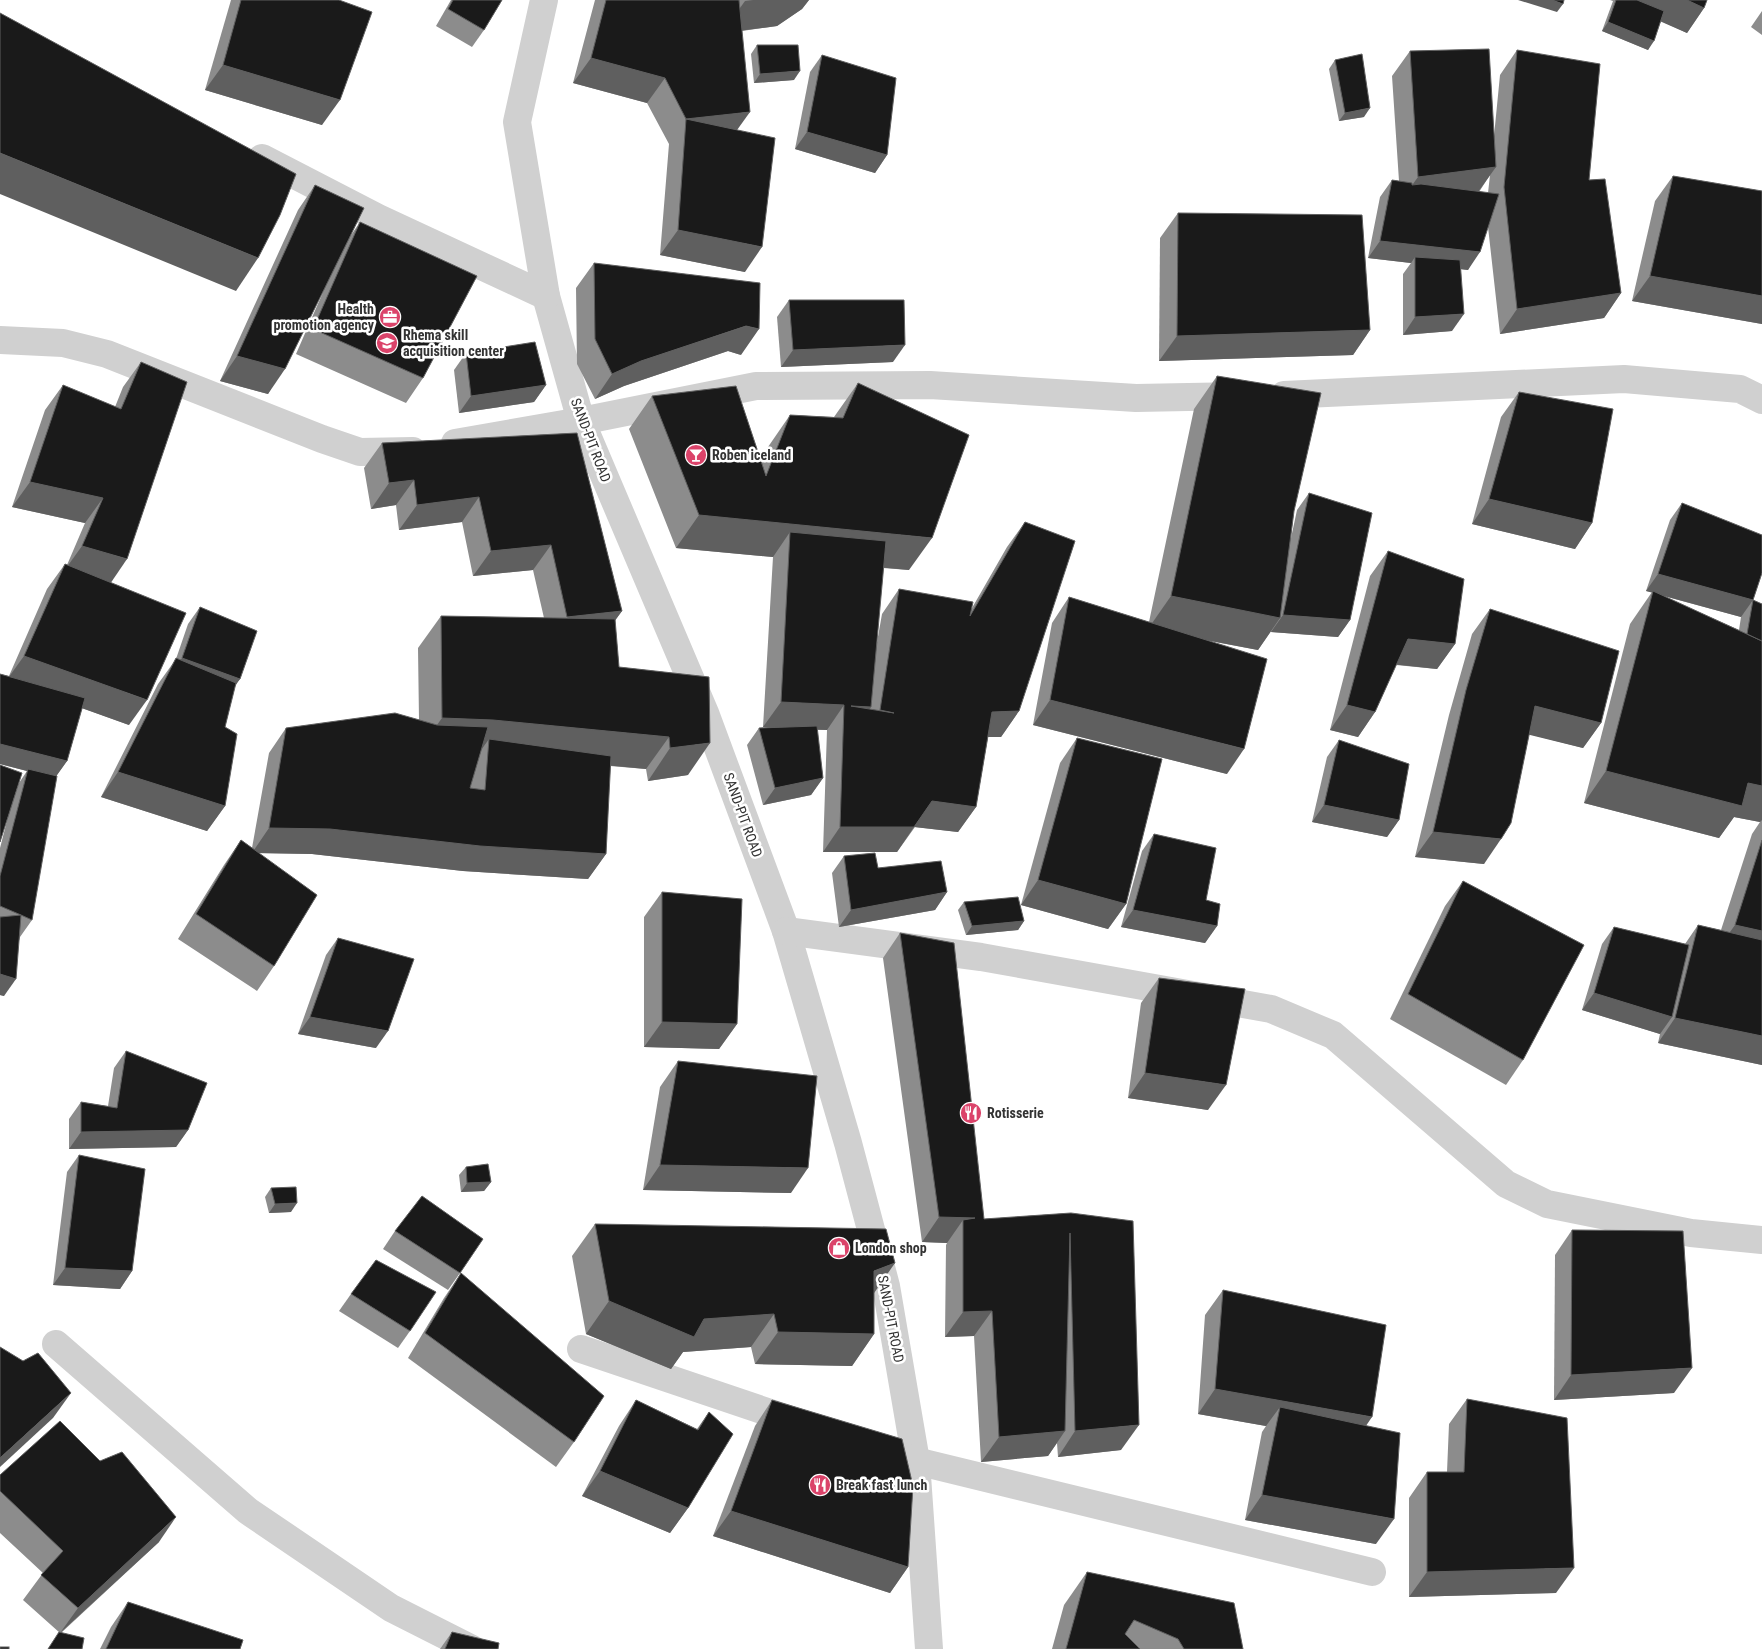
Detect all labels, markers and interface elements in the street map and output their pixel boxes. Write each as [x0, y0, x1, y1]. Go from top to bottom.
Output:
place label: Health promotion agency [274, 301, 375, 333]
office icon: Health promotion agency [378, 305, 402, 329]
place label: Rhema skill acquisition center [403, 327, 504, 359]
school or university icon: Rhema skill acquisition center [375, 331, 399, 355]
street label: SAND-PIT ROAD [568, 396, 614, 484]
bar icon: Roben iceland [684, 443, 708, 467]
place label: Roben iceland [712, 447, 791, 463]
street label: SAND-PIT ROAD [720, 771, 766, 859]
restaurant icon: Rotisserie [959, 1101, 983, 1125]
place label: Rotisserie [987, 1105, 1044, 1121]
shop icon: London shop [827, 1236, 851, 1260]
place label: London shop [855, 1240, 927, 1256]
street label: SAND-PIT ROAD [875, 1274, 907, 1364]
restaurant icon: Break fast lunch [808, 1473, 832, 1497]
place label: Break fast lunch [836, 1477, 927, 1493]

